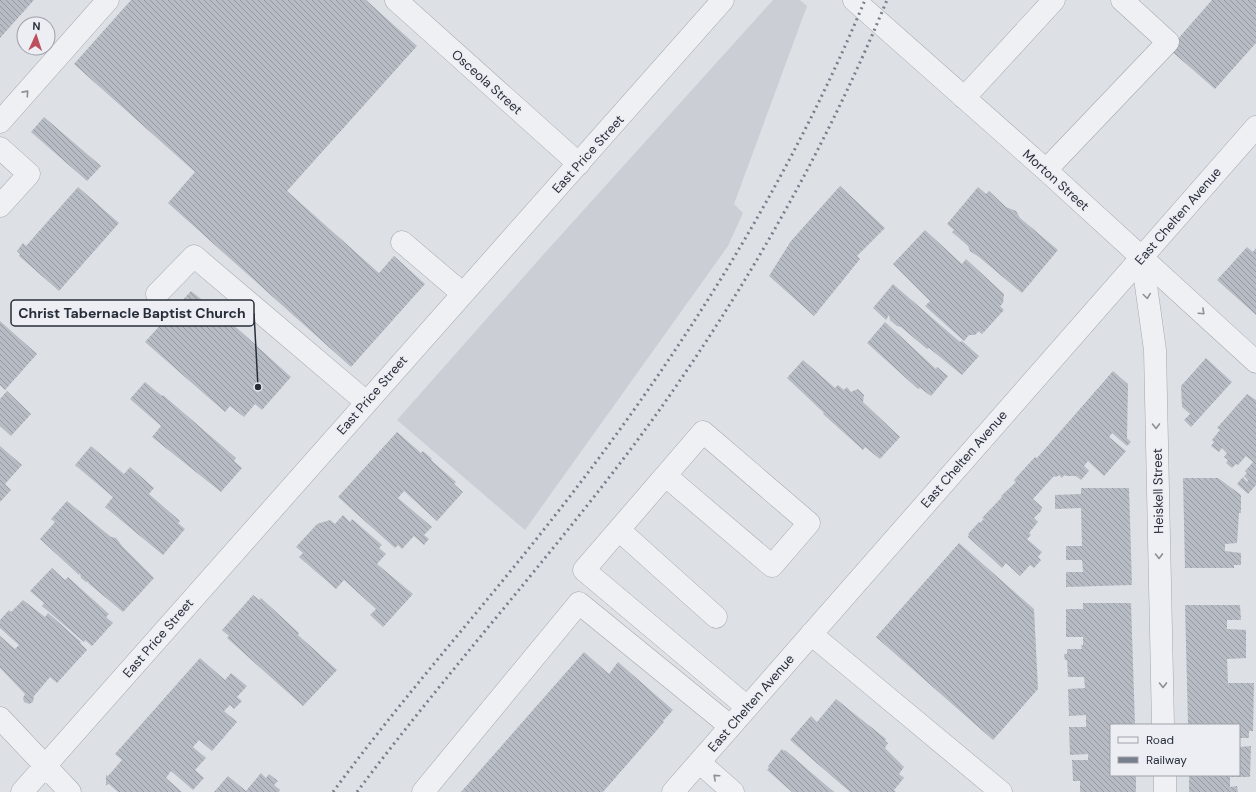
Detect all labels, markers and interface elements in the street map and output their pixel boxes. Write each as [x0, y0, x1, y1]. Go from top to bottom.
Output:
north arrow [16, 16, 56, 56]
text: N [32, 19, 41, 33]
street label: Osceola Street [448, 46, 526, 118]
one-way arrow [21, 90, 29, 98]
street label: East Price Street [548, 111, 628, 197]
street label: Morton Street [1019, 146, 1093, 214]
street label: East Chelten Avenue [1131, 164, 1225, 268]
one-way arrow [1142, 293, 1151, 299]
callout: Christ Tabernacle Baptist Church [11, 300, 254, 326]
text: Christ Tabernacle Baptist Church [18, 304, 246, 322]
one-way arrow [1197, 307, 1204, 314]
street label: East Price Street [333, 352, 411, 438]
street label: East Chelten Avenue [917, 407, 1011, 511]
one-way arrow [1152, 423, 1161, 429]
street label: Heiskell Street [1149, 448, 1167, 534]
one-way arrow [1155, 553, 1164, 559]
street label: East Price Street [119, 595, 197, 681]
street label: East Chelten Avenue [704, 651, 798, 755]
one-way arrow [1158, 682, 1167, 688]
legend [1110, 724, 1240, 776]
text: Road [1146, 732, 1174, 748]
text: Railway [1146, 752, 1187, 768]
one-way arrow [713, 774, 721, 782]

